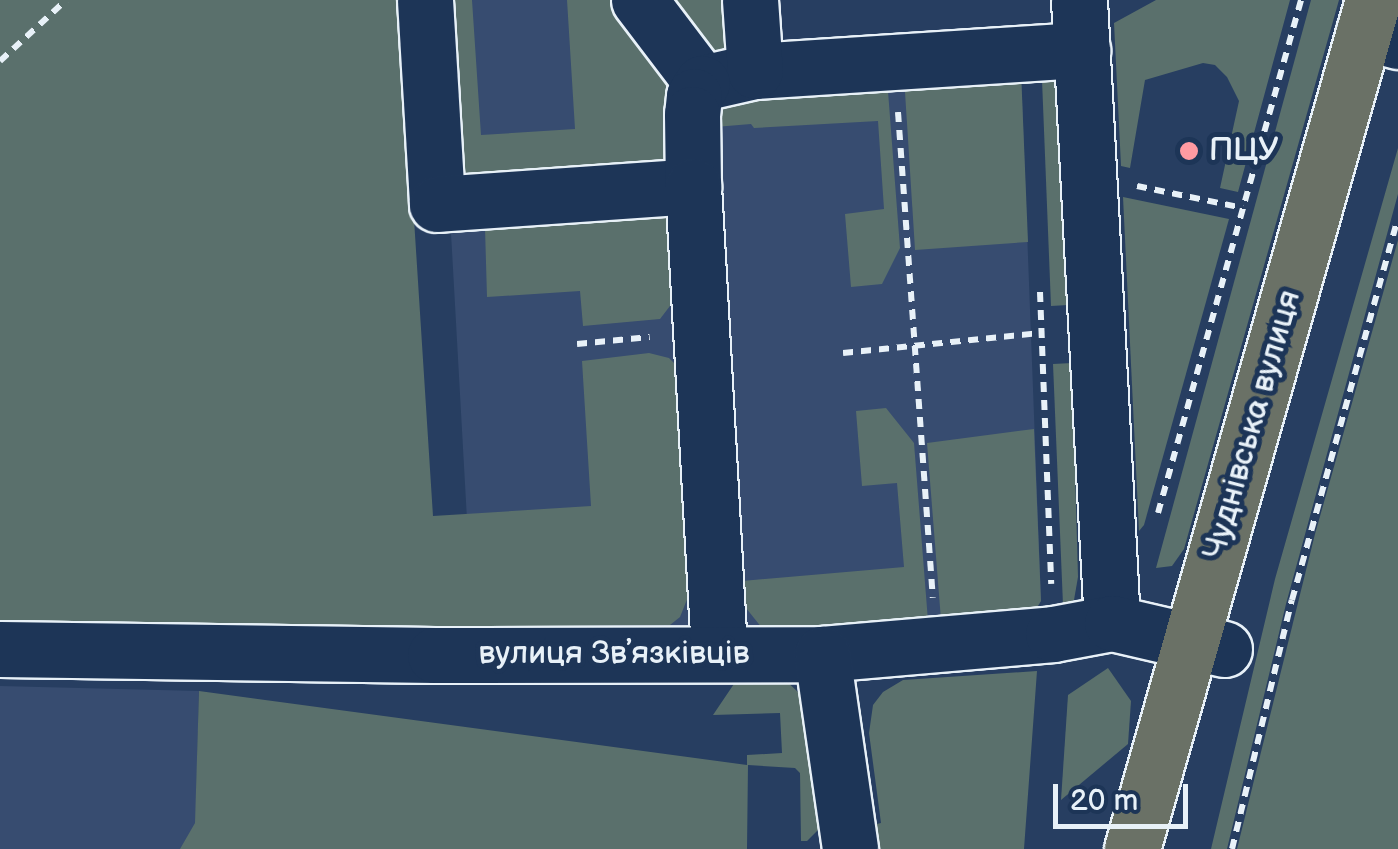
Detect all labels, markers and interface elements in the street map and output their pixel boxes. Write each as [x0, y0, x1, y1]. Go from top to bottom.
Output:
place label: ПЦУ [1209, 132, 1278, 170]
marker: ПЦУ [1178, 140, 1200, 162]
street label: Чуднівська вулиця [1196, 286, 1310, 564]
street label: вулиця Звʼязківців [479, 635, 749, 673]
scale bar [1058, 764, 1193, 826]
text: 20 m [1070, 783, 1138, 819]

